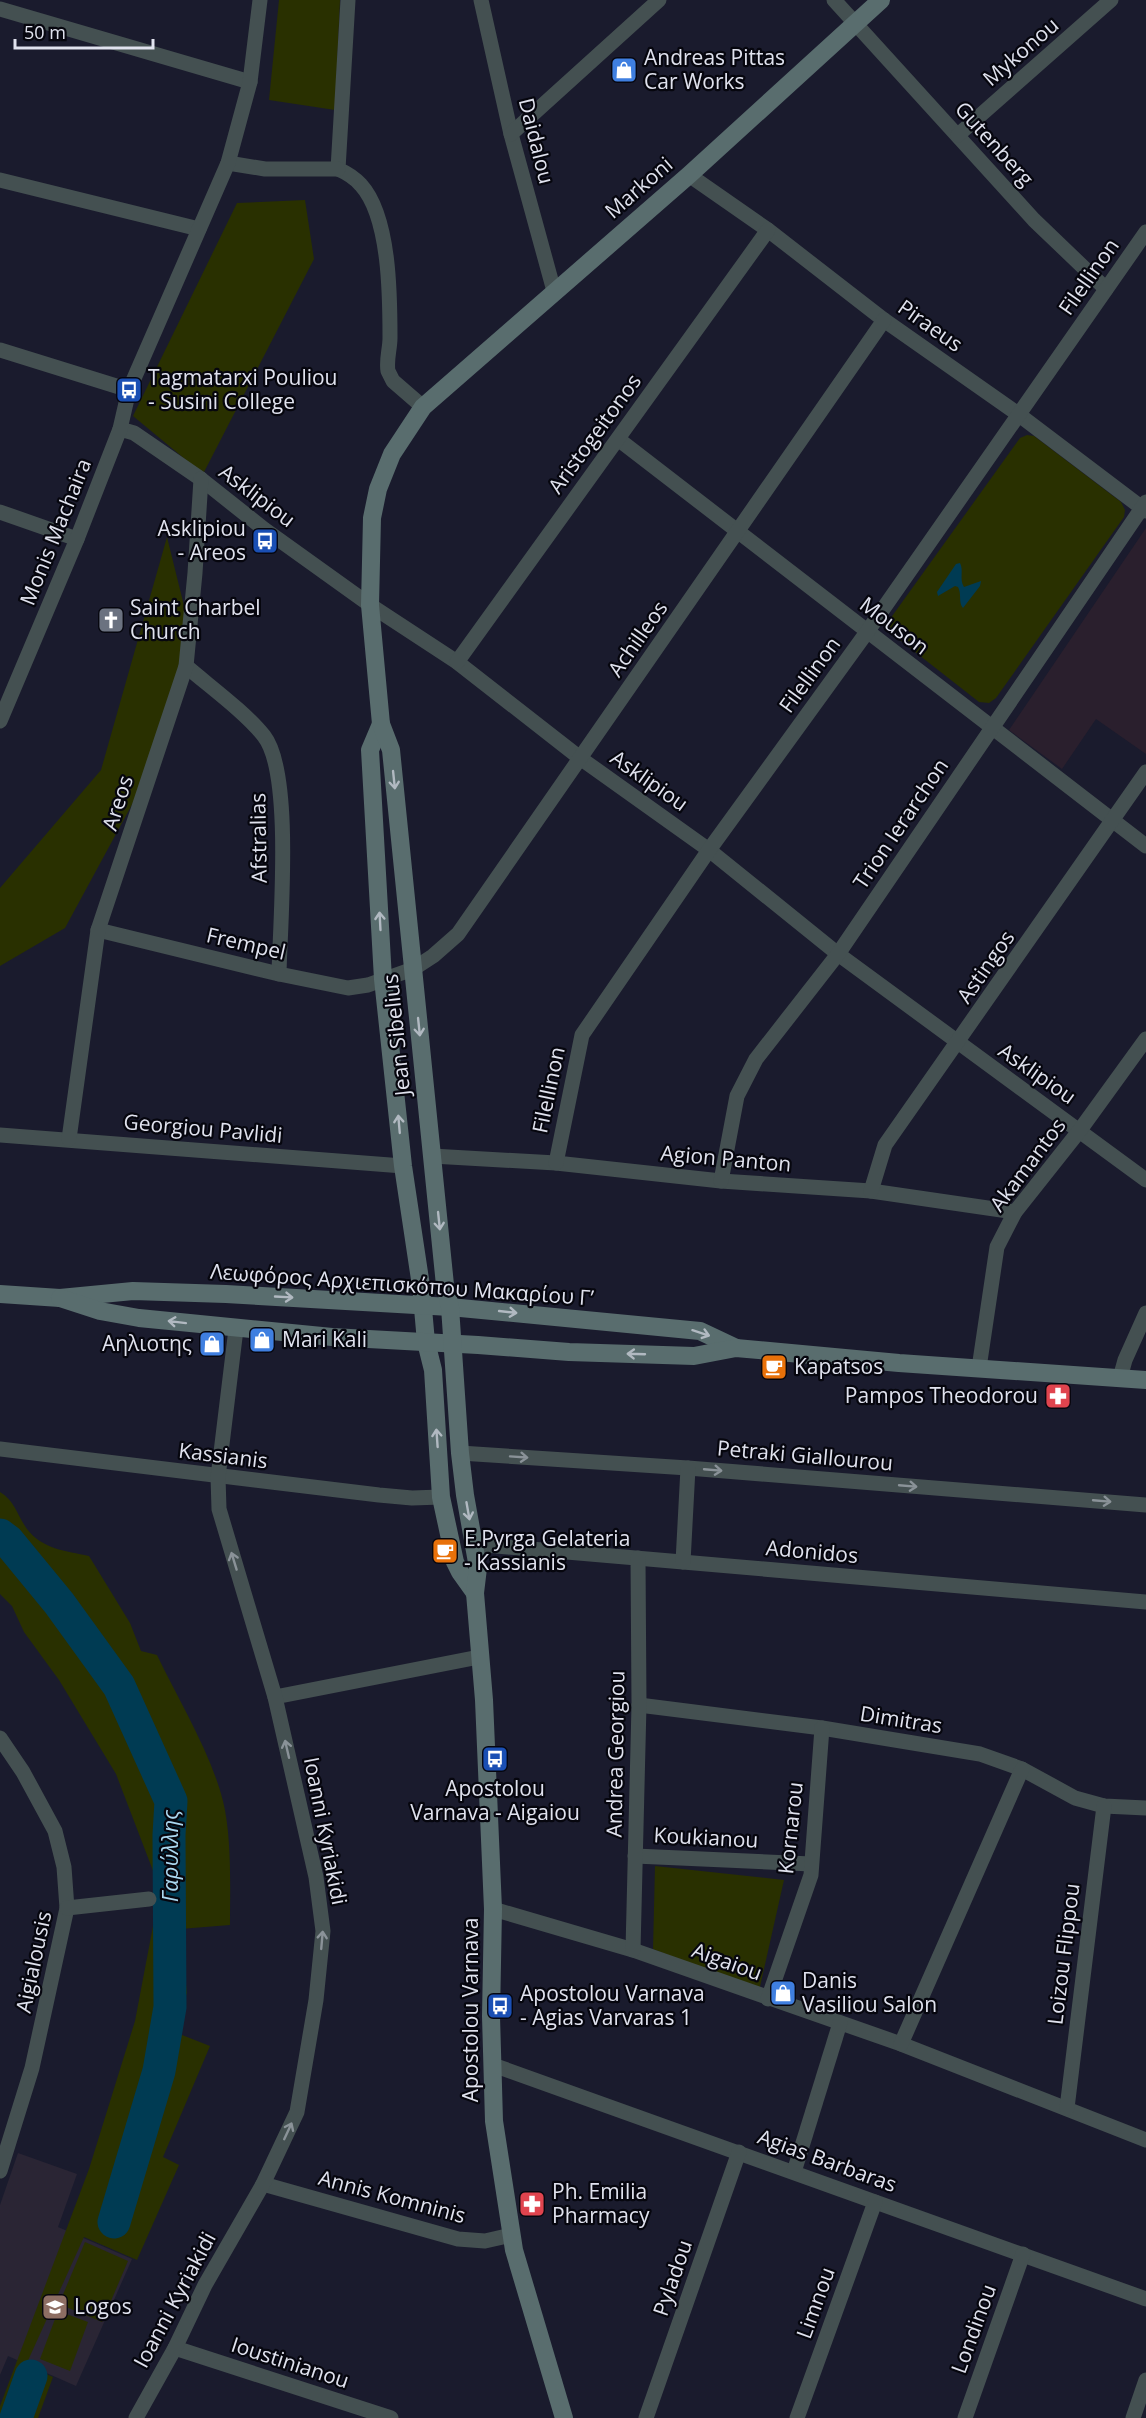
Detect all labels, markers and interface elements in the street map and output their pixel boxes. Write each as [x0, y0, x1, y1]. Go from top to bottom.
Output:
street label: Mykonou [977, 11, 1064, 92]
scale bar [15, 12, 153, 50]
text: 50 m [24, 20, 66, 44]
place label: Andreas Pittas Car Works [644, 43, 785, 95]
shop icon: Andreas Pittas Car Works [609, 55, 639, 85]
street label: Daidalou [513, 95, 561, 187]
street label: Gutenberg [949, 95, 1040, 192]
street label: Markoni [599, 150, 678, 224]
street label: Filellinon [1052, 233, 1125, 320]
street label: Piraeus [893, 293, 968, 358]
place label: Tagmatarxi Pouliou - Susini College [148, 363, 338, 415]
street label: Aristogeitonos [541, 368, 647, 499]
bus stop icon: Tagmatarxi Pouliou - Susini College [114, 375, 144, 405]
street label: Monis Machaira [13, 454, 97, 609]
street label: Asklipiou [214, 457, 301, 533]
place label: Asklipiou - Areos [157, 514, 246, 566]
bus stop icon: Asklipiou - Areos [250, 526, 280, 556]
street label: Mouson [854, 590, 935, 660]
place label: Saint Charbel Church [130, 593, 261, 645]
street label: Achilleos [601, 595, 673, 682]
church icon: Saint Charbel Church [96, 605, 126, 635]
street label: Filellinon [772, 631, 846, 718]
street label: Asklipiou [605, 743, 694, 817]
street label: Trion Ierarchon [846, 753, 954, 894]
one-way arrow [389, 770, 400, 790]
street label: Areos [95, 772, 139, 834]
street label: Afstralias [243, 793, 273, 883]
one-way arrow [374, 912, 385, 932]
street label: Frempel [204, 920, 289, 966]
street label: Astingos [950, 924, 1020, 1008]
street label: Jean Sibelius [376, 973, 417, 1099]
one-way arrow [414, 1017, 425, 1037]
street label: Asklipiou [993, 1036, 1082, 1110]
street label: Filellinon [525, 1044, 571, 1136]
street label: Georgiou Pavlidi [122, 1107, 284, 1149]
street label: Akamantos [983, 1112, 1072, 1217]
one-way arrow [393, 1114, 404, 1134]
street label: Agion Panton [660, 1138, 793, 1178]
one-way arrow [434, 1211, 445, 1231]
street label: Λεωφόρος Αρχιεπισκόπου Μακαρίου Γ’ [209, 1257, 595, 1311]
one-way arrow [273, 1292, 293, 1303]
one-way arrow [498, 1307, 517, 1318]
one-way arrow [168, 1317, 188, 1328]
shop icon: Mari Kali [247, 1325, 277, 1355]
place label: Mari Kali [282, 1325, 367, 1353]
place label: Αηλιοτης [102, 1329, 192, 1357]
shop icon: Αηλιοτης [197, 1329, 227, 1359]
one-way arrow [692, 1329, 710, 1340]
one-way arrow [627, 1348, 647, 1360]
cafe icon: Kapatsos [759, 1352, 789, 1382]
place label: Kapatsos [794, 1352, 883, 1380]
place label: Pampos Theodorou [845, 1381, 1038, 1409]
pharmacy icon: Pampos Theodorou [1043, 1381, 1073, 1411]
one-way arrow [432, 1429, 443, 1449]
street label: Petraki Giallourou [716, 1433, 894, 1477]
street label: Kassianis [177, 1436, 269, 1474]
one-way arrow [508, 1451, 528, 1462]
one-way arrow [703, 1465, 723, 1476]
one-way arrow [897, 1480, 917, 1491]
one-way arrow [1092, 1496, 1111, 1507]
one-way arrow [463, 1500, 474, 1520]
place label: E.Pyrga Gelateria - Kassianis [464, 1524, 630, 1576]
street label: Adonidos [765, 1533, 859, 1569]
cafe icon: E.Pyrga Gelateria - Kassianis [430, 1536, 460, 1566]
one-way arrow [228, 1552, 239, 1571]
street label: Andrea Georgiou [600, 1670, 630, 1838]
street label: Dimitras [858, 1699, 944, 1739]
one-way arrow [280, 1739, 292, 1758]
bus stop icon: Apostolou Varnava - Aigaiou [480, 1744, 510, 1774]
street label: Ioanni Kyriakidi [298, 1754, 354, 1907]
place label: Apostolou Varnava - Aigaiou [410, 1774, 580, 1826]
street label: Kornarou [771, 1780, 809, 1875]
water label: Γαρύλλης [154, 1809, 184, 1902]
street label: Koukianou [653, 1820, 759, 1854]
street label: Loizou Flippou [1040, 1882, 1086, 2026]
street label: Aigialousis [9, 1908, 57, 2015]
street label: Apostolou Varnava [456, 1918, 484, 2102]
one-way arrow [316, 1930, 327, 1950]
street label: Aigaiou [689, 1936, 766, 1987]
place label: Danis Vasiliou Salon [802, 1966, 937, 2018]
shop icon: Danis Vasiliou Salon [768, 1978, 798, 2008]
place label: Apostolou Varnava - Agias Varvaras 1 [520, 1979, 705, 2031]
bus stop icon: Apostolou Varnava - Agias Varvaras 1 [485, 1991, 515, 2021]
one-way arrow [283, 2122, 295, 2140]
street label: Agias Barbaras [754, 2122, 901, 2198]
street label: Annis Komninis [316, 2163, 469, 2229]
place label: Ph. Emilia Pharmacy [552, 2177, 650, 2229]
pharmacy icon: Ph. Emilia Pharmacy [517, 2189, 547, 2219]
street label: Ioanni Kyriakidi [127, 2227, 222, 2372]
street label: Pyladou [646, 2236, 698, 2319]
street label: Limnou [789, 2263, 841, 2342]
street label: Londinou [944, 2280, 1002, 2377]
school or university icon: Logos [40, 2292, 70, 2322]
place label: Logos [74, 2292, 132, 2320]
street label: Ioustinianou [228, 2330, 353, 2394]

